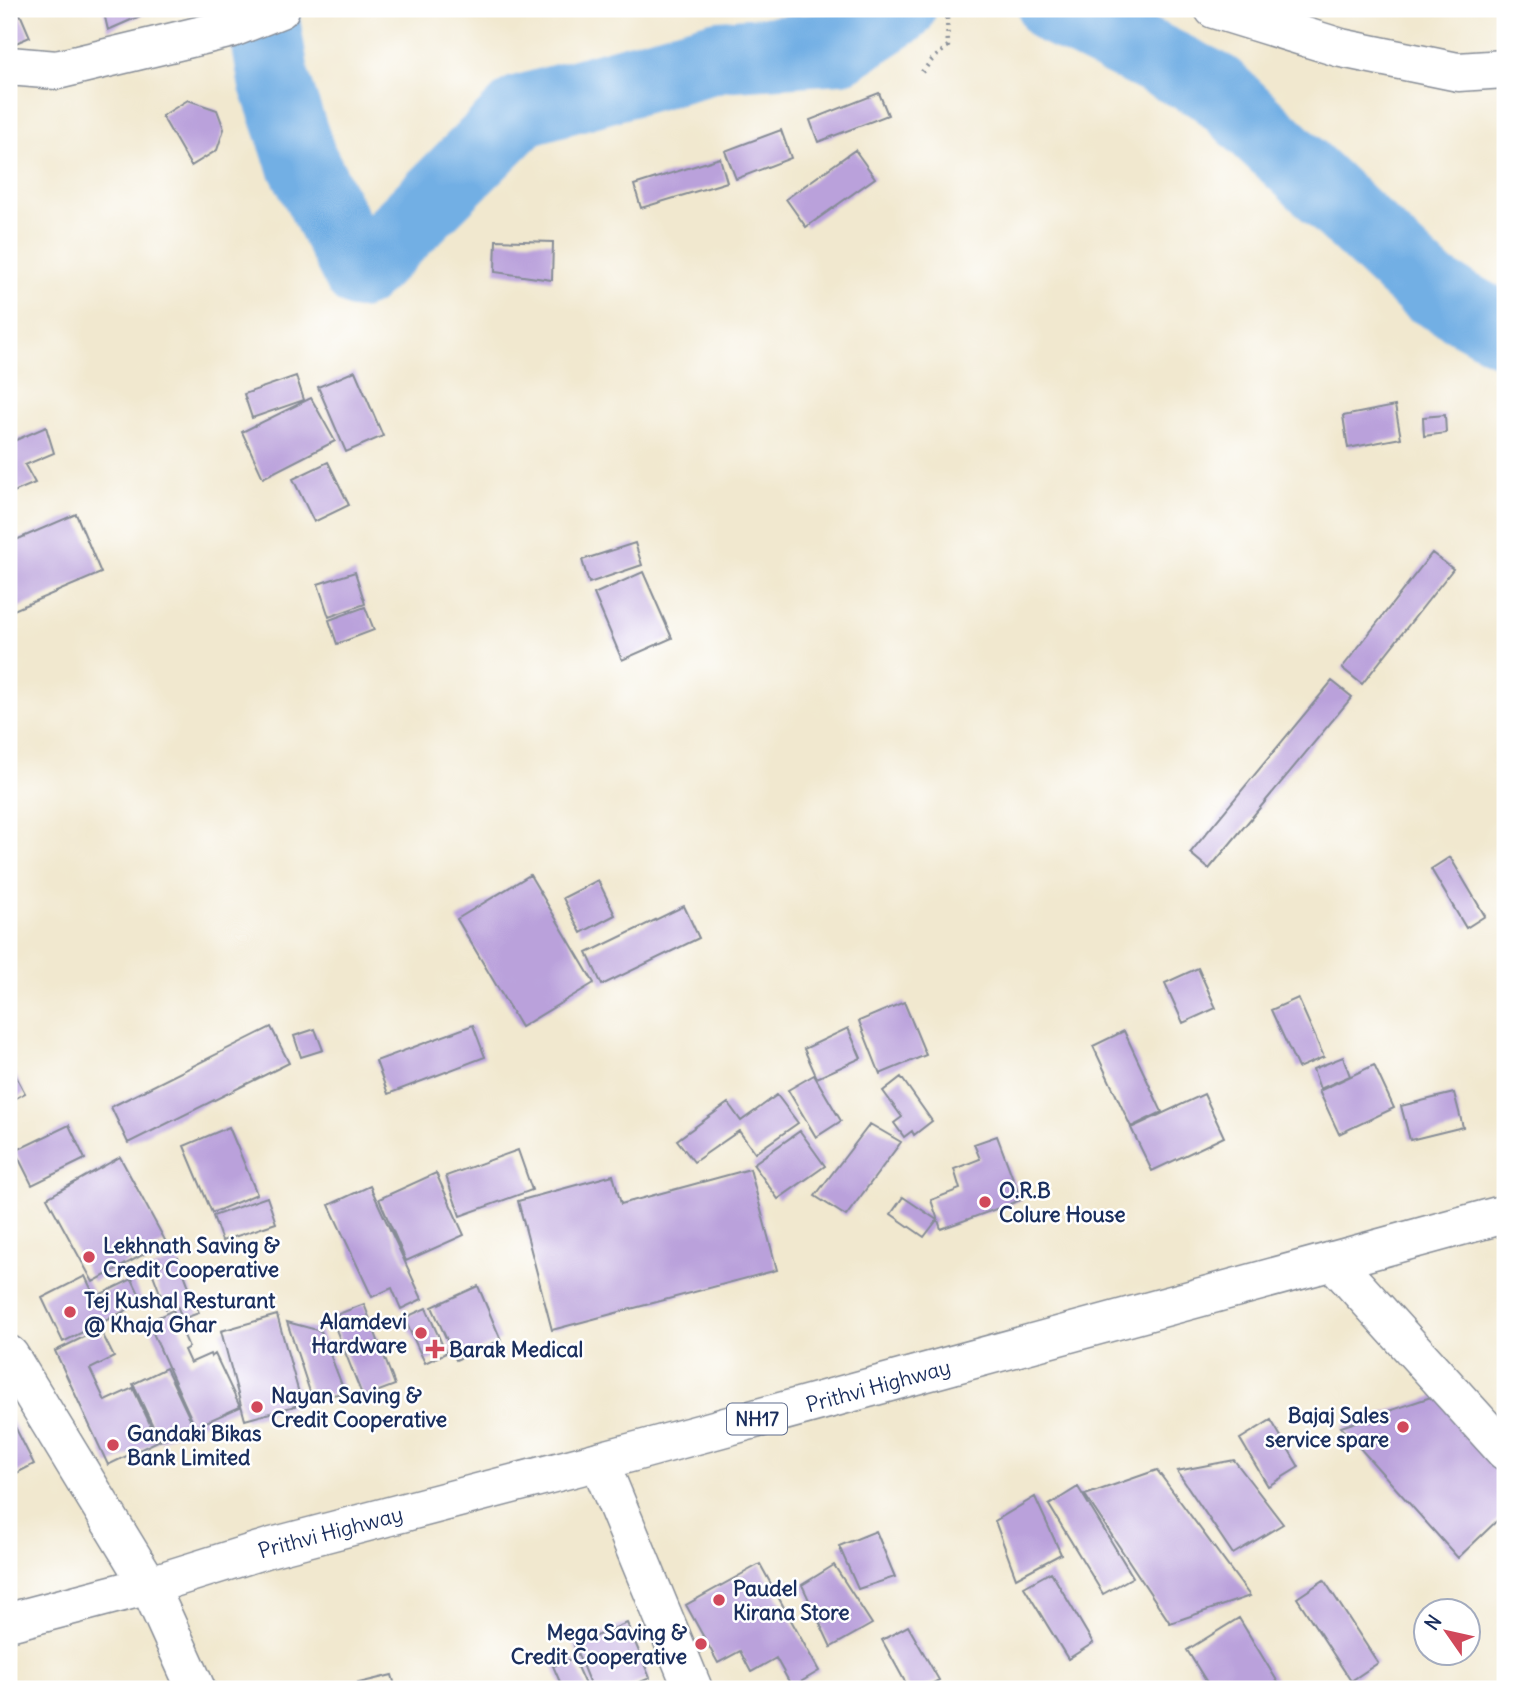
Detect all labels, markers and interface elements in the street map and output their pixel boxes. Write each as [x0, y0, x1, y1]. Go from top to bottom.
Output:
place label: O.R.B Colure House [999, 1177, 1126, 1228]
marker: O.R.B Colure House [977, 1194, 993, 1210]
place label: Lekhnath Saving & Credit Cooperative [103, 1232, 280, 1283]
marker: Lekhnath Saving & Credit Cooperative [81, 1249, 97, 1265]
place label: Tej Kushal Resturant @ Khaja Ghar [84, 1287, 276, 1338]
marker: Tej Kushal Resturant @ Khaja Ghar [62, 1304, 78, 1320]
place label: Alamdevi Hardware [311, 1308, 407, 1359]
marker: Alamdevi Hardware [413, 1325, 429, 1341]
place label: Barak Medical [449, 1336, 583, 1363]
marker: Barak Medical [427, 1341, 443, 1357]
street label: Prithvi Highway [803, 1353, 953, 1418]
place label: Nayan Saving & Credit Cooperative [271, 1382, 447, 1433]
marker: Nayan Saving & Credit Cooperative [249, 1399, 265, 1415]
place label: Bajaj Sales service spare [1265, 1402, 1389, 1453]
road number: NH17 [727, 1404, 787, 1434]
marker: Bajaj Sales service spare [1395, 1419, 1411, 1435]
place label: Gandaki Bikas Bank Limited [127, 1420, 262, 1471]
marker: Gandaki Bikas Bank Limited [105, 1437, 121, 1453]
street label: Prithvi Highway [255, 1500, 406, 1564]
place label: Paudel Kirana Store [733, 1575, 850, 1626]
marker: Paudel Kirana Store [711, 1592, 727, 1608]
north arrow [1412, 1596, 1482, 1666]
text: N [1419, 1610, 1447, 1635]
place label: Mega Saving & Credit Cooperative [511, 1619, 687, 1670]
marker: Mega Saving & Credit Cooperative [693, 1636, 709, 1652]

